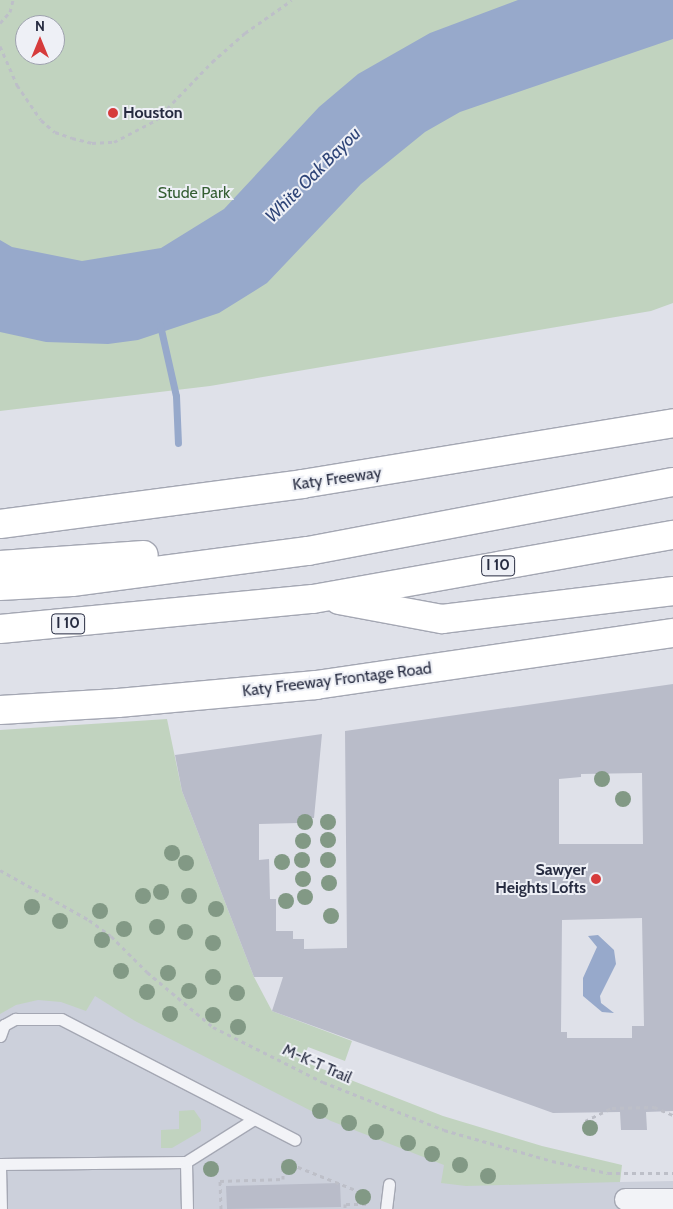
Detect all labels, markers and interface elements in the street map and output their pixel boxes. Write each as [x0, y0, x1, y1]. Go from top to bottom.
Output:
north arrow [15, 15, 65, 65]
text: N [35, 17, 45, 35]
place label: Houston [123, 103, 183, 123]
marker: Houston [107, 107, 119, 119]
water label: White Oak Bayou [261, 123, 365, 227]
park label: Stude Park [158, 183, 230, 203]
street label: Katy Freeway [291, 463, 383, 495]
road number: I 10 [480, 554, 516, 578]
road number: I 10 [50, 612, 86, 636]
street label: Katy Freeway Frontage Road [241, 659, 433, 701]
place label: Sawyer Heights Lofts [495, 860, 586, 898]
marker: Sawyer Heights Lofts [590, 873, 602, 885]
street label: M-K-T Trail [279, 1040, 355, 1088]

